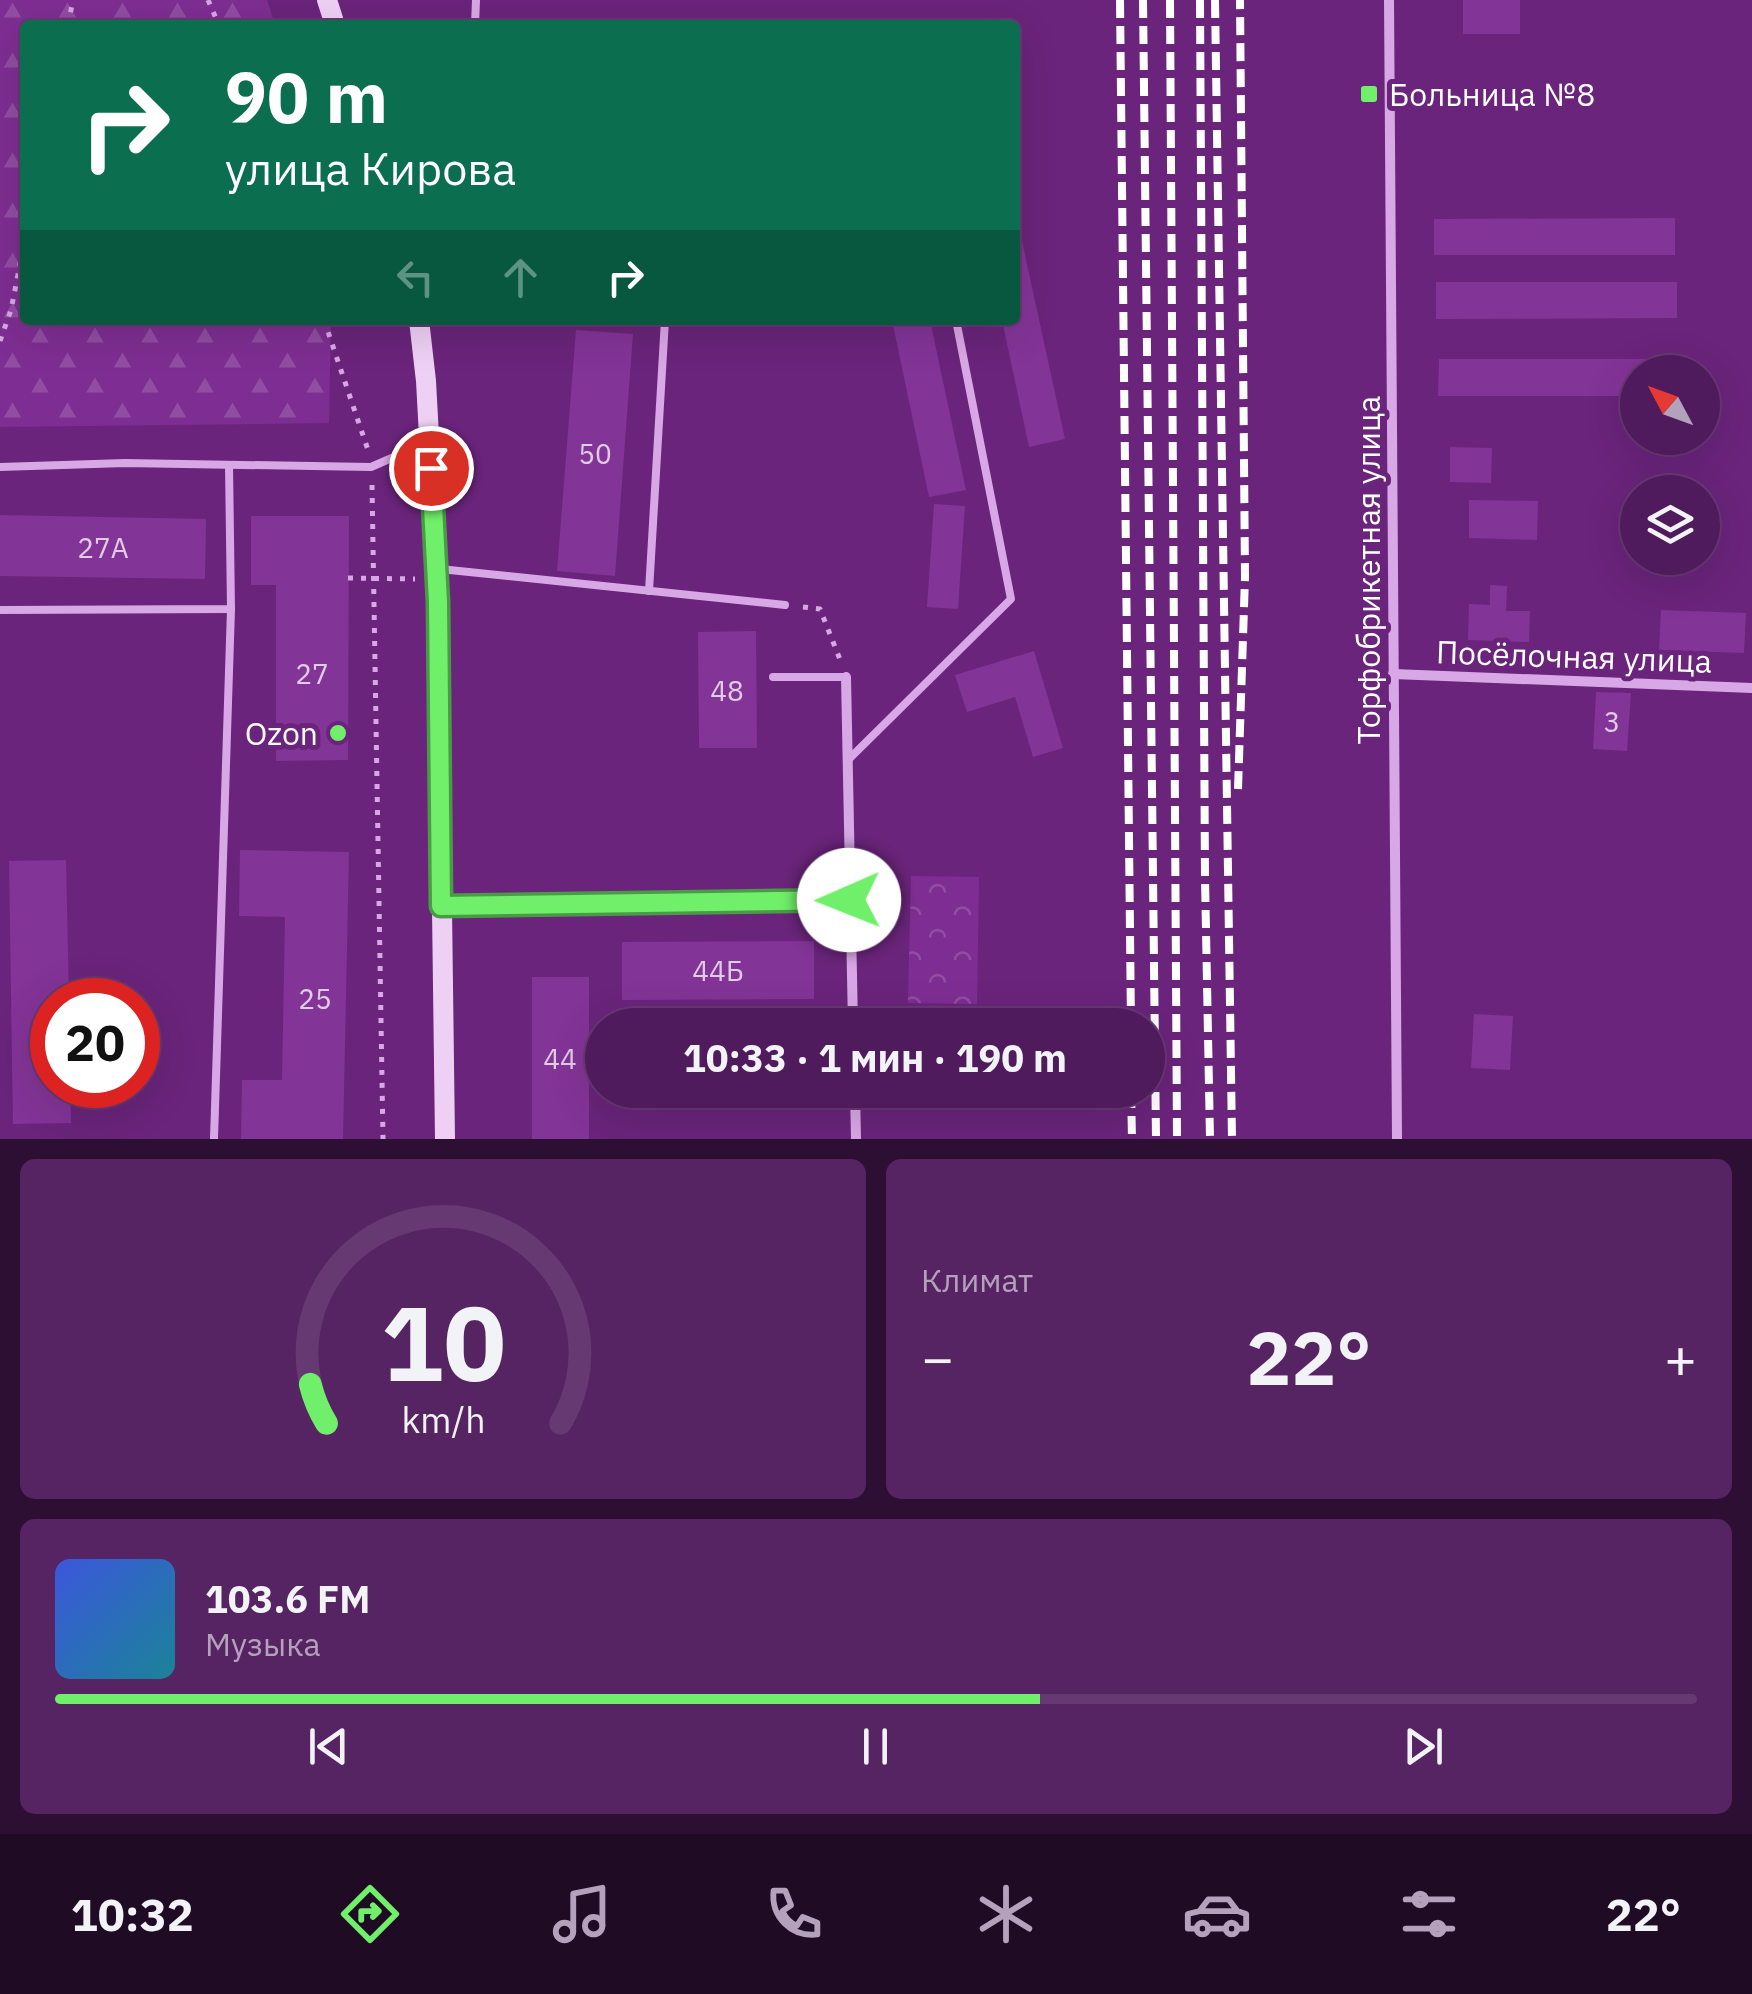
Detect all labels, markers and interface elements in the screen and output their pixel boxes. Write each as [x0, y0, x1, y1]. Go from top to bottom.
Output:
text: 90 m [225, 51, 388, 142]
icon: right [60, 60, 190, 190]
place label: Больница №8 [1389, 73, 1595, 115]
marker: Больница №8 [1358, 83, 1380, 105]
text: улица Кирова [225, 139, 516, 197]
icon: left [388, 250, 443, 305]
icon: ahead [493, 250, 548, 305]
icon: right [598, 250, 653, 305]
north arrow [1620, 355, 1720, 455]
map controls [1620, 355, 1720, 575]
street label: Торфобрикетная улица [1347, 396, 1389, 744]
pin [389, 426, 474, 511]
house number: 50 [578, 435, 612, 472]
icon: arrive [404, 441, 459, 496]
button: layers [1620, 475, 1720, 575]
house number: 27А [77, 529, 129, 566]
street label: Посёлочная улица [1435, 630, 1713, 682]
house number: 27 [295, 655, 329, 692]
house number: 48 [710, 672, 744, 709]
house number: 3 [1604, 703, 1620, 740]
place label: Ozon [245, 712, 318, 754]
marker: Ozon [327, 722, 349, 744]
position arrow [797, 848, 901, 952]
house number: 44Б [692, 952, 744, 989]
speed limit sign: 20 [30, 978, 160, 1108]
house number: 25 [298, 980, 332, 1017]
text: 10:33 · 1 мин · 190 m [683, 1033, 1067, 1082]
house number: 44 [543, 1040, 577, 1077]
text: Климат [921, 1259, 1033, 1301]
text: 10 [381, 1274, 505, 1410]
text: 22° [1246, 1308, 1372, 1406]
text: − [921, 1322, 954, 1393]
text: + [1664, 1322, 1697, 1393]
text: km/h [401, 1396, 485, 1443]
text: 103.6 FM [205, 1574, 370, 1623]
text: Музыка [205, 1623, 321, 1665]
icon: previous [301, 1719, 356, 1774]
icon: pause [848, 1719, 903, 1774]
icon: next [1396, 1719, 1451, 1774]
icon: directions [335, 1879, 405, 1949]
icon: music [547, 1879, 617, 1949]
icon: phone [759, 1879, 829, 1949]
icon: climate [971, 1879, 1041, 1949]
icon: car [1182, 1879, 1252, 1949]
icon: filters [1394, 1879, 1464, 1949]
text: 10:32 [71, 1885, 194, 1943]
text: 22° [1606, 1885, 1681, 1943]

